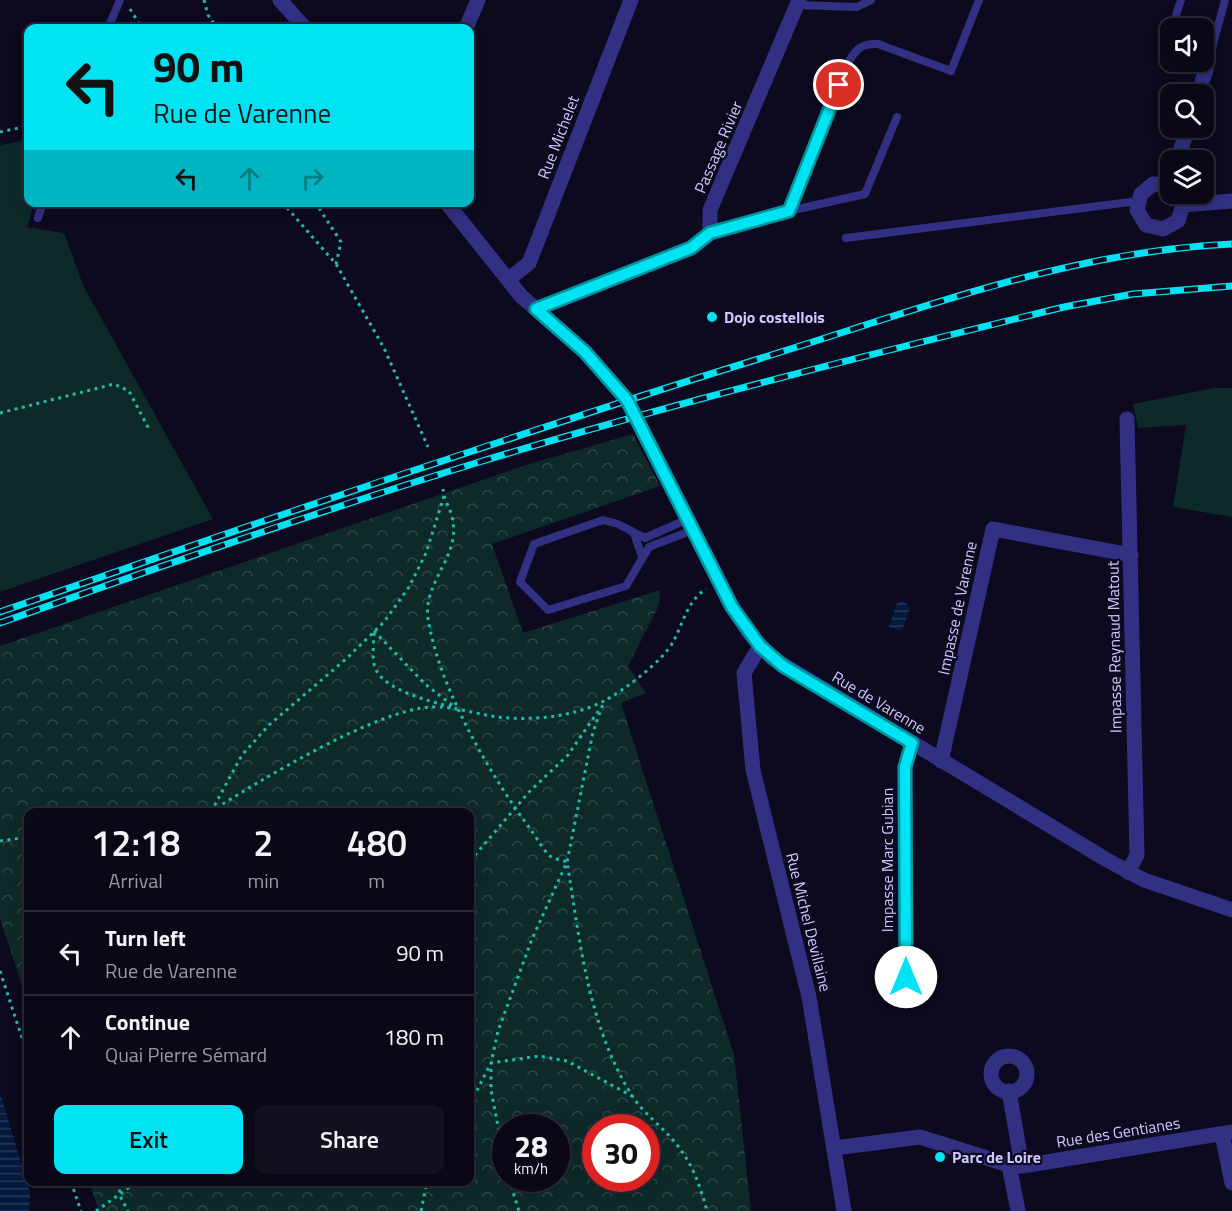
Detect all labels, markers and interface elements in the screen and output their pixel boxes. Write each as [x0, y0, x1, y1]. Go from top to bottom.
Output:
map controls [1160, 18, 1214, 204]
button: sound [1160, 18, 1214, 72]
text: 90 m [153, 34, 245, 98]
icon: left [54, 48, 132, 126]
pin [813, 59, 864, 110]
icon: arrive [822, 68, 855, 101]
button: search [1160, 84, 1214, 138]
street label: Rue Michelet [531, 91, 585, 182]
text: Rue de Varenne [153, 92, 331, 133]
street label: Passage Rivier [688, 97, 748, 197]
button: layers [1160, 150, 1214, 204]
icon: left [170, 162, 203, 195]
icon: ahead [233, 162, 266, 195]
icon: right [296, 162, 329, 195]
place label: Dojo costellois [724, 305, 825, 329]
marker: Dojo costellois [705, 310, 719, 324]
street label: Impasse de Varenne [931, 539, 983, 677]
street label: Impasse Reynaud Matout [1100, 560, 1128, 733]
street label: Rue de Varenne [828, 665, 930, 739]
street label: Impasse Marc Gubian [875, 788, 899, 932]
text: 12:18 [91, 815, 180, 870]
text: 2 [253, 815, 273, 870]
text: 480 [346, 815, 407, 870]
street label: Rue Michel Devillaine [780, 850, 838, 994]
text: Arrival [109, 865, 163, 896]
text: min [247, 865, 279, 896]
text: m [368, 865, 385, 896]
text: Turn left [105, 921, 186, 955]
text: 90 m [396, 936, 444, 970]
icon: left [54, 937, 87, 970]
position arrow [874, 945, 938, 1009]
text: Rue de Varenne [105, 955, 237, 986]
text: Continue [105, 1005, 190, 1039]
text: 180 m [384, 1020, 444, 1054]
icon: ahead [54, 1021, 87, 1054]
text: Quai Pierre Sémard [105, 1039, 267, 1070]
button: Exit [54, 1105, 243, 1174]
button: Share [255, 1105, 444, 1174]
street label: Rue des Gentianes [1054, 1110, 1182, 1154]
speed limit sign: 30 [582, 1114, 660, 1192]
text: 28 [514, 1123, 548, 1169]
place label: Parc de Loire [952, 1145, 1041, 1169]
marker: Parc de Loire [933, 1150, 947, 1164]
text: km/h [514, 1157, 548, 1180]

